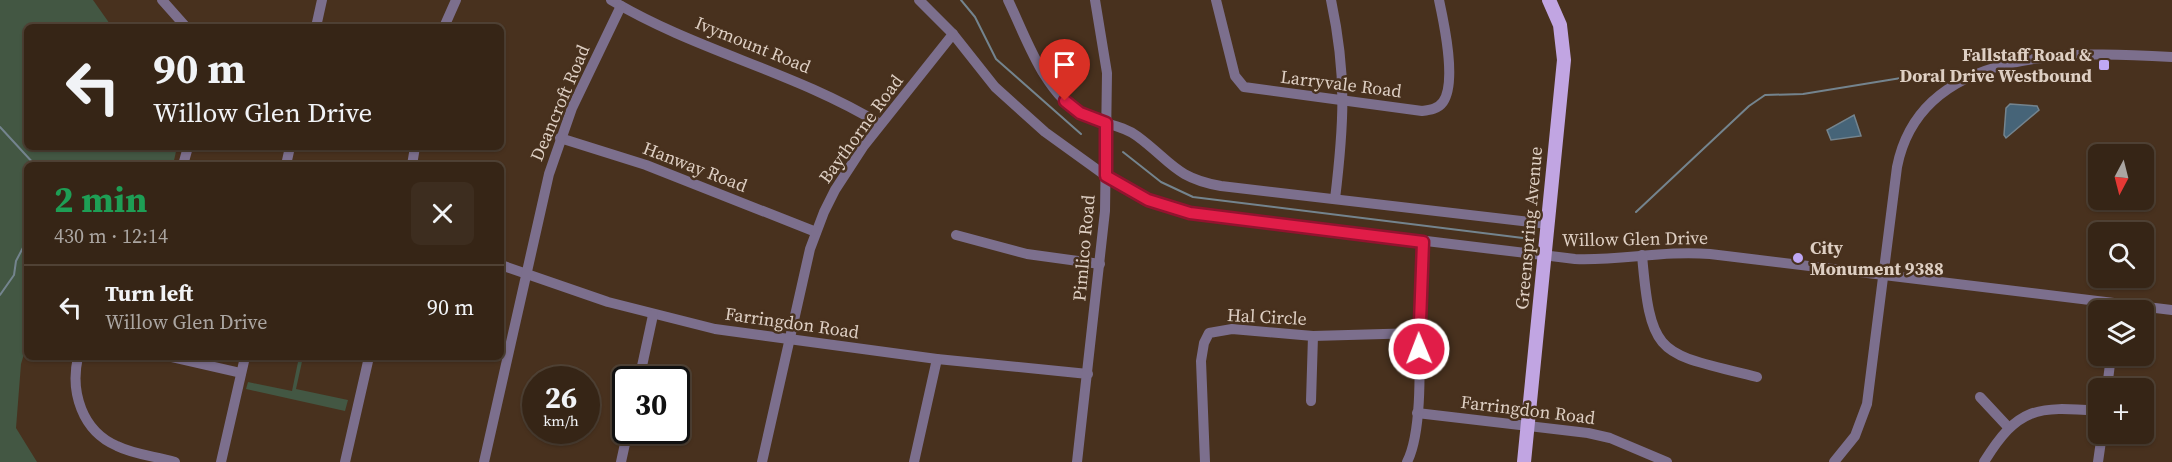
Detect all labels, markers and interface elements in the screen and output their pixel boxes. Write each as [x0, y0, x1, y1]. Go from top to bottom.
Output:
street label: Ivymount Road [692, 10, 815, 79]
text: 90 m [153, 39, 246, 97]
pin [1039, 39, 1090, 101]
street label: Deancroft Road [524, 41, 595, 165]
place label: Fallstaff Road & Doral Drive Westbound [1899, 42, 2092, 88]
icon: left [54, 48, 132, 126]
icon: arrive [1048, 48, 1081, 81]
marker: Fallstaff Road & Doral Drive Westbound [2097, 58, 2111, 72]
street label: Larryvale Road [1279, 64, 1403, 103]
street label: Baythorne Road [813, 69, 909, 188]
text: Willow Glen Drive [153, 94, 372, 131]
street label: Hanway Road [639, 135, 751, 198]
north arrow [2088, 144, 2154, 210]
map controls [2088, 144, 2154, 444]
street label: Greenspring Avenue [1509, 145, 1548, 311]
text: 2 min [54, 175, 147, 224]
button: close [411, 182, 474, 245]
street label: Pimlico Road [1066, 194, 1101, 302]
text: 430 m · 12:14 [54, 222, 168, 250]
button: search [2088, 222, 2154, 288]
street label: Willow Glen Drive [1562, 225, 1708, 252]
place label: City Monument 9388 [1810, 235, 1944, 281]
marker: City Monument 9388 [1791, 251, 1805, 265]
text: Turn left [105, 278, 193, 308]
icon: left [54, 291, 87, 324]
text: 90 m [427, 292, 474, 322]
button: layers [2088, 300, 2154, 366]
street label: Farringdon Road [723, 301, 861, 344]
street label: Hal Circle [1227, 302, 1308, 331]
text: Willow Glen Drive [105, 308, 267, 336]
position arrow [1387, 317, 1451, 381]
speed limit sign: 30 [612, 366, 690, 444]
text: 26 [545, 377, 577, 418]
button: + [2088, 378, 2154, 444]
street label: Farringdon Road [1459, 389, 1597, 430]
text: km/h [543, 410, 579, 431]

